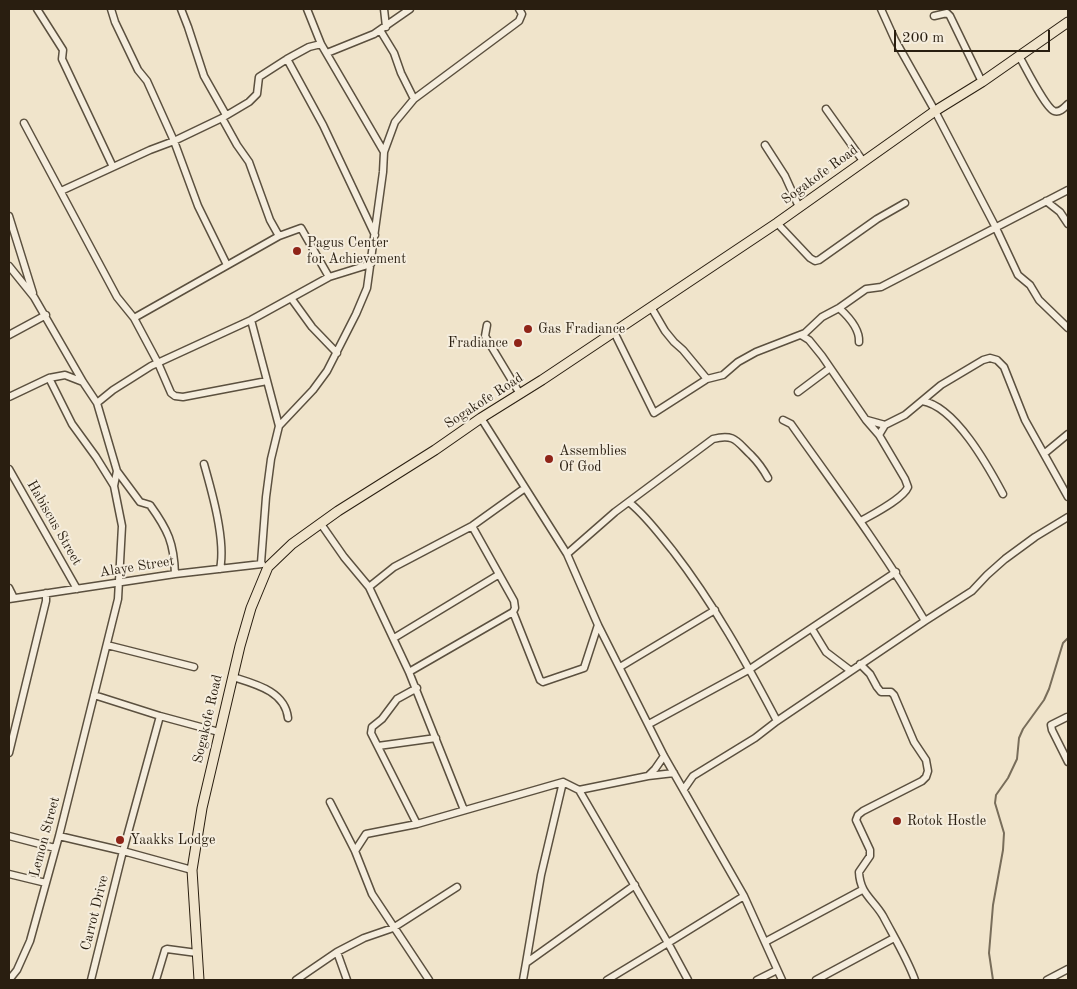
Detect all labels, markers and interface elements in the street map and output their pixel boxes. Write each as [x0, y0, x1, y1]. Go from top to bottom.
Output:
scale bar [897, 20, 1053, 52]
text: 200 m [902, 31, 944, 46]
street label: Sogakofe Road [778, 142, 862, 208]
place label: Pagus Center for Achievement [307, 235, 406, 268]
marker: Pagus Center for Achievement [291, 245, 303, 257]
place label: Gas Fradiance [538, 321, 625, 337]
marker: Gas Fradiance [522, 323, 534, 335]
place label: Fradiance [448, 335, 508, 351]
marker: Fradiance [512, 337, 524, 349]
street label: Sogakofe Road [441, 369, 527, 433]
place label: Assemblies Of God [559, 443, 627, 476]
marker: Assemblies Of God [543, 453, 555, 465]
street label: Habiscus Street [23, 477, 85, 569]
street label: Alaye Street [98, 553, 176, 581]
street label: Sogakofe Road [190, 673, 226, 765]
street label: Lemon Street [26, 795, 64, 879]
place label: Rotok Hostle [907, 813, 986, 829]
marker: Rotok Hostle [891, 815, 903, 827]
place label: Yaakks Lodge [130, 832, 215, 848]
marker: Yaakks Lodge [114, 834, 126, 846]
street label: Carrot Drive [78, 874, 112, 952]

